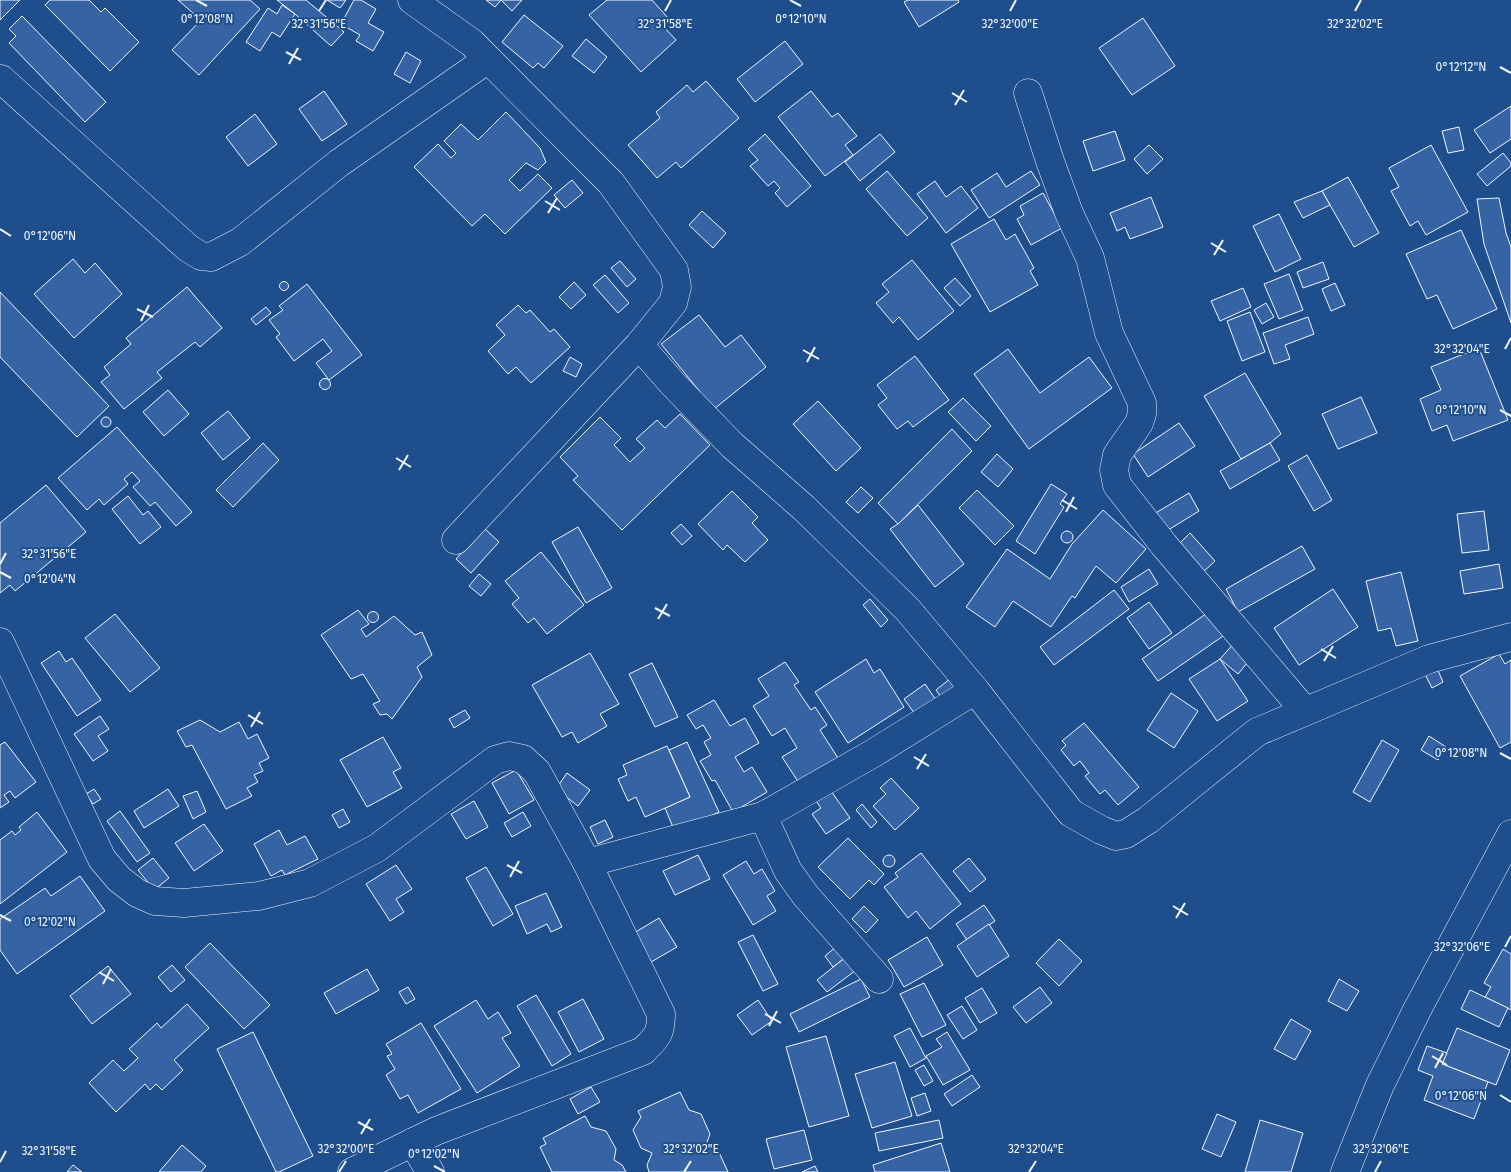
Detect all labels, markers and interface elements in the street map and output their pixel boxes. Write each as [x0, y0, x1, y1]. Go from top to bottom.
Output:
text: 0°12'08"N [181, 12, 233, 26]
text: 0°12'10"N [775, 12, 827, 26]
text: 32°31'56"E [292, 17, 346, 31]
text: 32°31'58"E [637, 17, 693, 31]
text: 32°32'00"E [982, 17, 1038, 31]
text: 32°32'02"E [1327, 17, 1383, 31]
text: 0°12'12"N [1436, 60, 1486, 74]
text: 0°12'06"N [24, 229, 76, 243]
text: 32°32'04"E [1434, 342, 1490, 356]
text: 0°12'10"N [1435, 403, 1487, 417]
text: 32°31'56"E [22, 547, 76, 561]
text: 0°12'04"N [24, 572, 76, 586]
text: 0°12'08"N [1435, 746, 1487, 760]
text: 0°12'02"N [24, 915, 76, 929]
text: 32°32'06"E [1434, 940, 1490, 954]
text: 0°12'06"N [1435, 1089, 1487, 1103]
text: 32°32'00"E [318, 1142, 374, 1156]
text: 32°32'02"E [663, 1142, 719, 1156]
text: 32°32'04"E [1008, 1142, 1064, 1156]
text: 32°32'06"E [1353, 1142, 1409, 1156]
text: 32°31'58"E [21, 1144, 77, 1158]
text: 0°12'02"N [408, 1147, 460, 1161]

